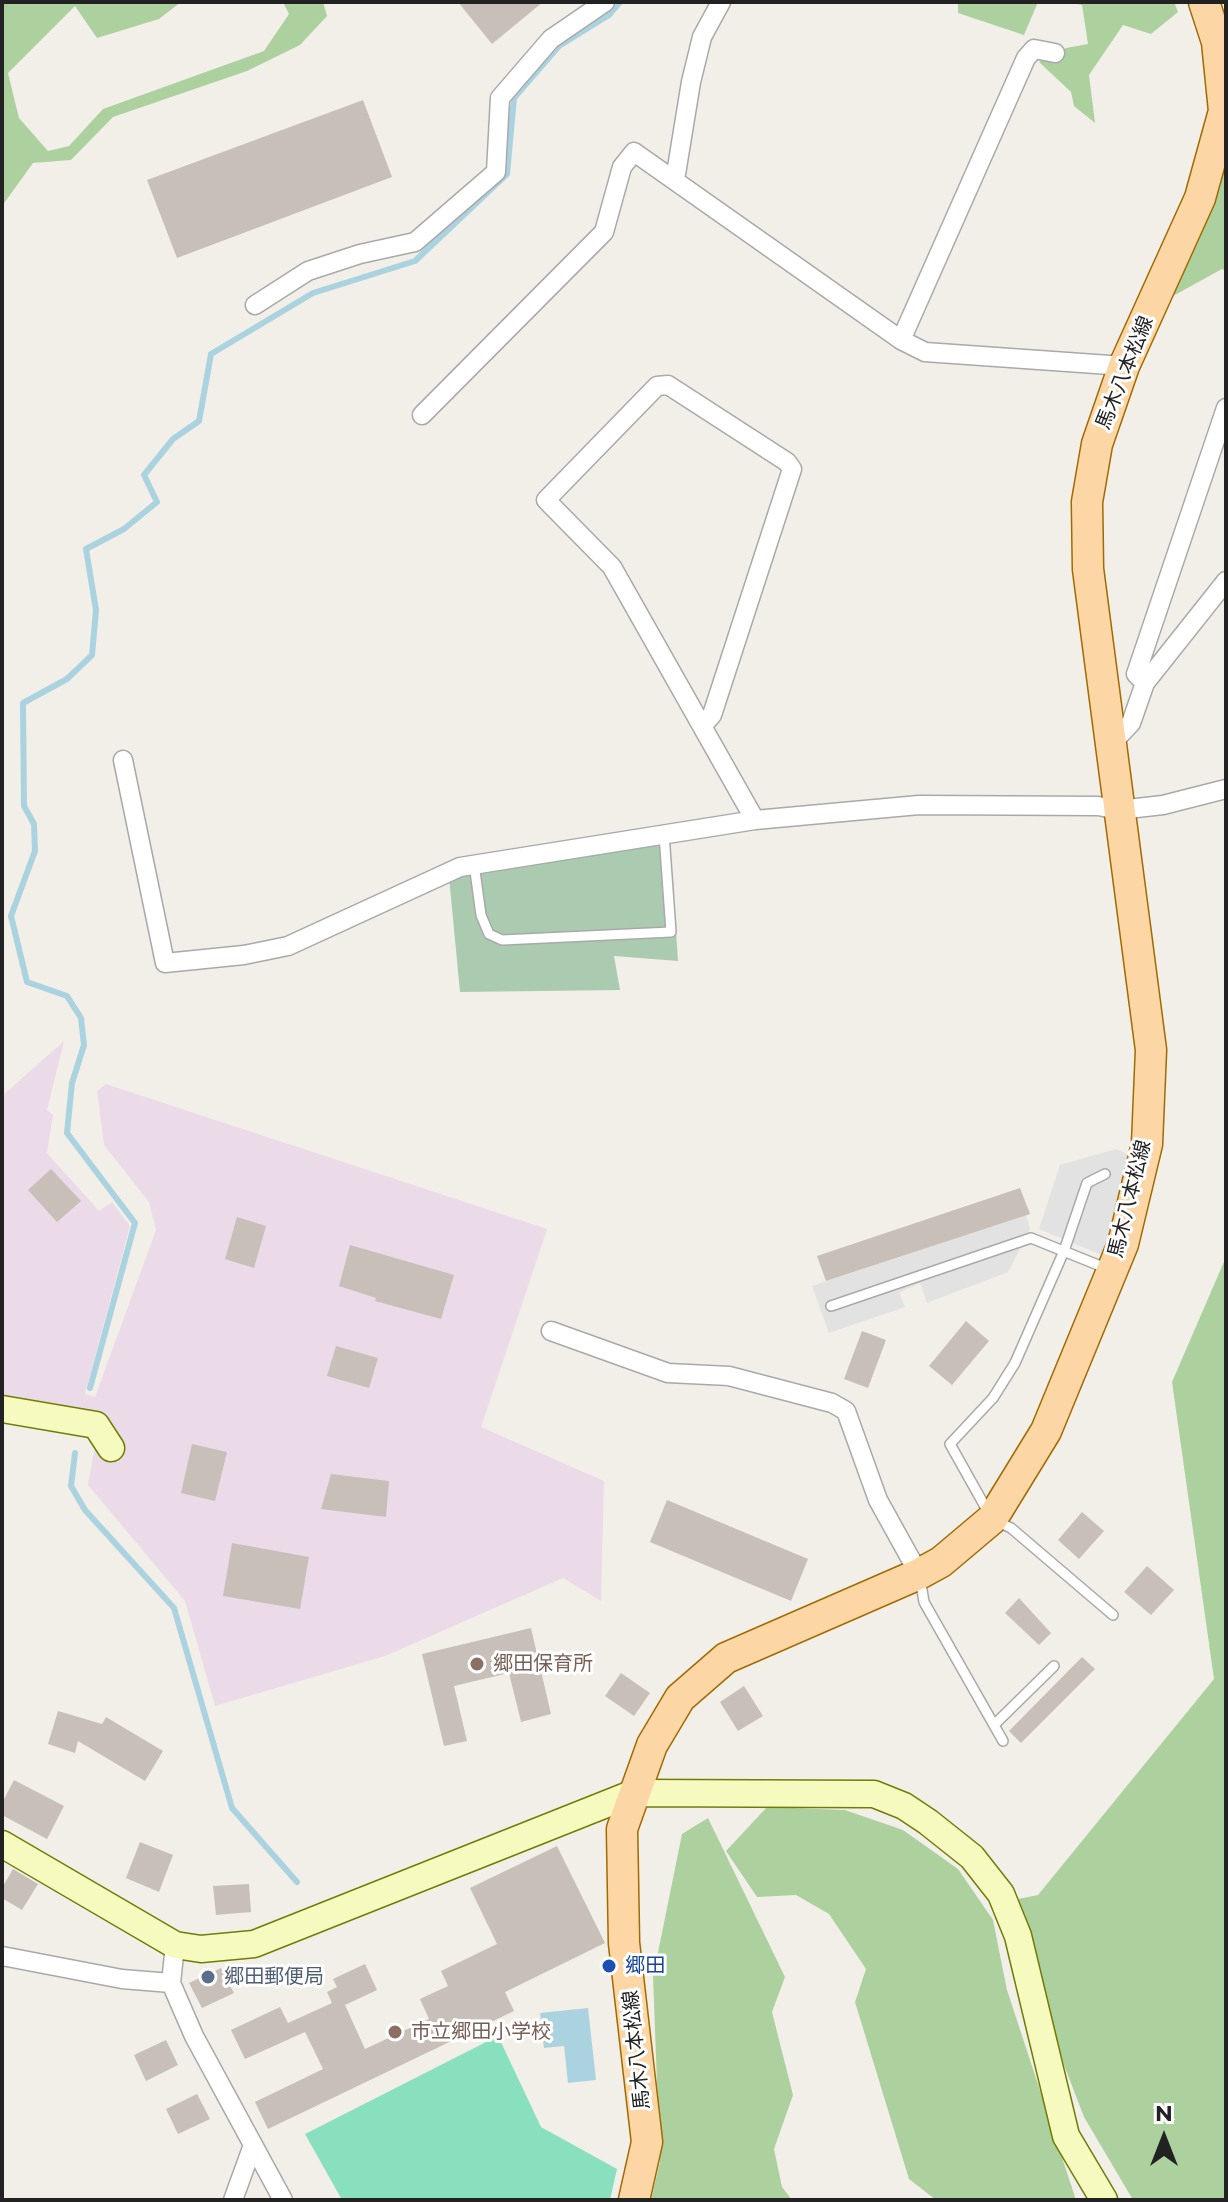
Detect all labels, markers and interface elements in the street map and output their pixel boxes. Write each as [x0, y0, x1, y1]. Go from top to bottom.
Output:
street label: 馬木八本松線 [1091, 313, 1159, 433]
street label: 馬木八本松線 [1104, 1138, 1156, 1260]
place label: 郷田保育所 [493, 1652, 593, 1676]
marker: 郷田保育所 [468, 1655, 486, 1673]
place label: 郷田 [625, 1954, 665, 1978]
marker: 郷田 [600, 1957, 618, 1975]
place label: 郷田郵便局 [224, 1965, 324, 1989]
marker: 郷田郵便局 [199, 1968, 217, 1986]
street label: 馬木八本松線 [619, 1989, 655, 2111]
place label: 市立郷田小学校 [411, 2020, 551, 2044]
marker: 市立郷田小学校 [386, 2023, 404, 2041]
north arrow [1124, 2098, 1204, 2178]
text: N [1155, 2100, 1173, 2127]

